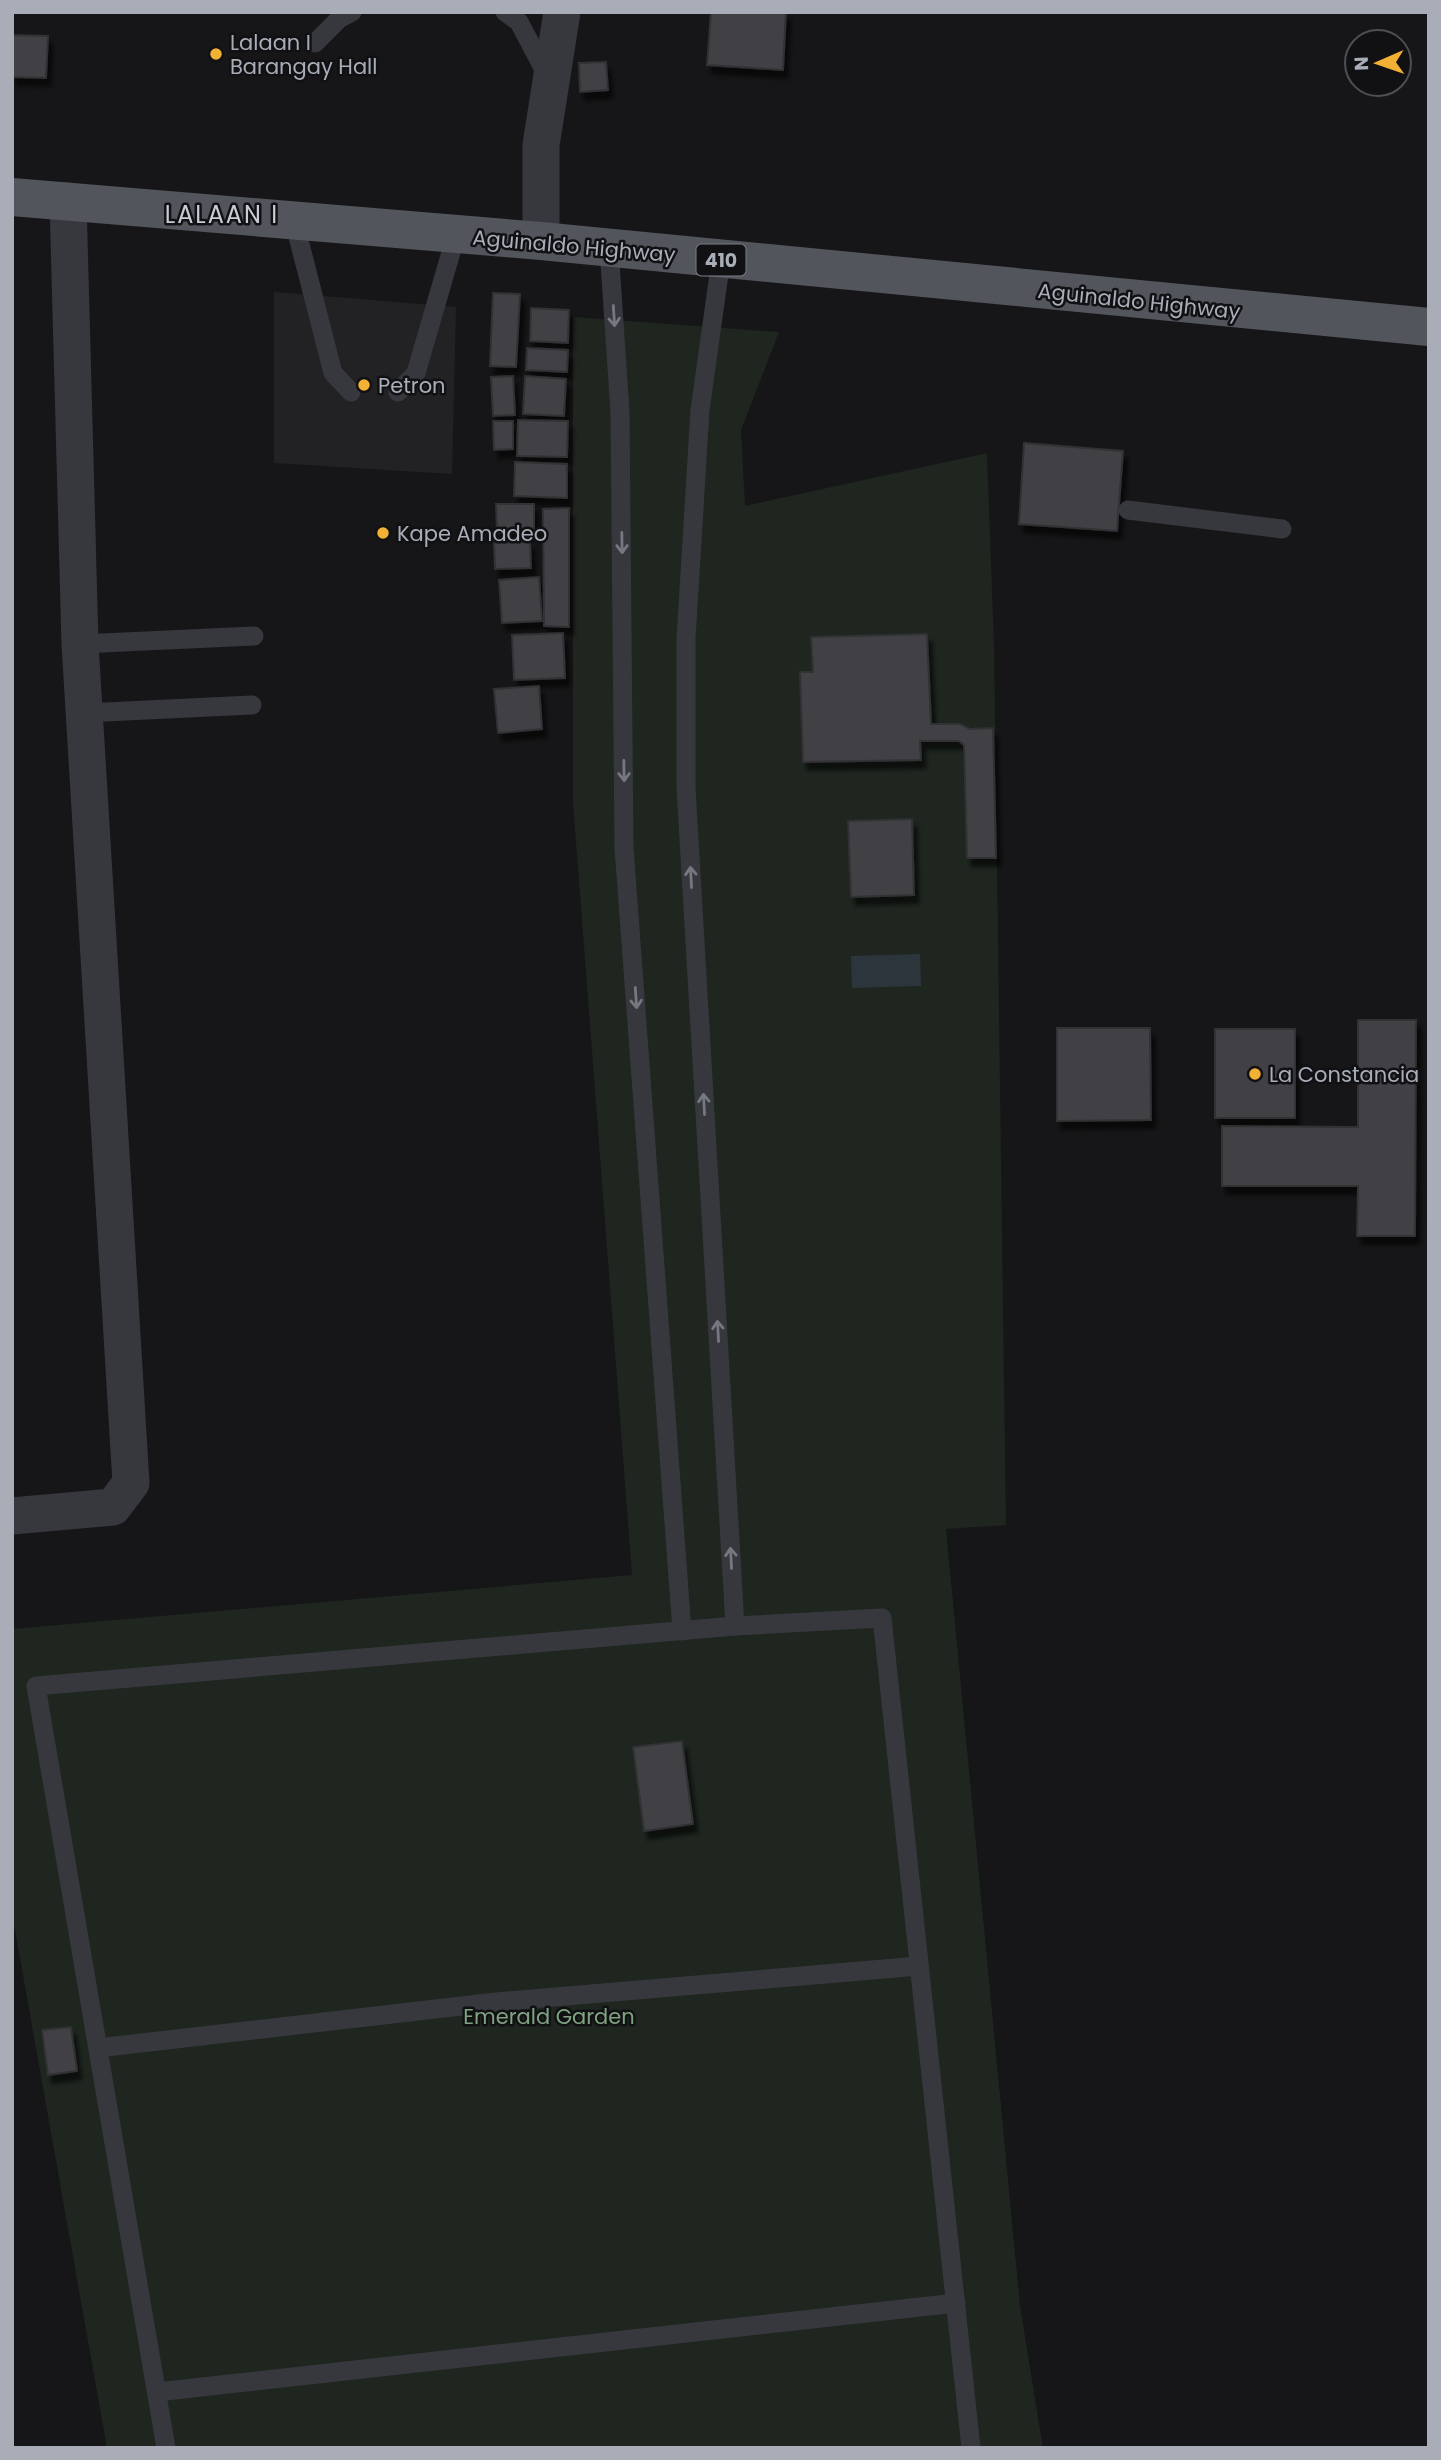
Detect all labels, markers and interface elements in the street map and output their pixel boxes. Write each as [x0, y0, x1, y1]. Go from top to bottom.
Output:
place label: Lalaan I Barangay Hall [230, 28, 377, 81]
north arrow [1343, 28, 1413, 98]
marker: Lalaan I Barangay Hall [208, 46, 224, 62]
text: N [1348, 56, 1375, 71]
district label: LALAAN I [165, 198, 279, 231]
street label: Aguinaldo Highway [471, 223, 677, 269]
road number: 410 [696, 244, 746, 276]
street label: Aguinaldo Highway [1036, 276, 1242, 326]
one-way arrow [608, 304, 621, 327]
place label: Petron [378, 371, 446, 400]
marker: Petron [356, 377, 372, 393]
place label: Kape Amadeo [397, 519, 547, 548]
marker: Kape Amadeo [375, 525, 391, 541]
one-way arrow [615, 532, 628, 555]
one-way arrow [617, 759, 631, 782]
one-way arrow [684, 866, 697, 889]
one-way arrow [629, 986, 642, 1009]
place label: La Constancia [1269, 1060, 1419, 1089]
marker: La Constancia [1247, 1066, 1263, 1082]
one-way arrow [698, 1093, 711, 1116]
one-way arrow [711, 1320, 724, 1343]
one-way arrow [724, 1547, 737, 1570]
park label: Emerald Garden [463, 2002, 635, 2031]

